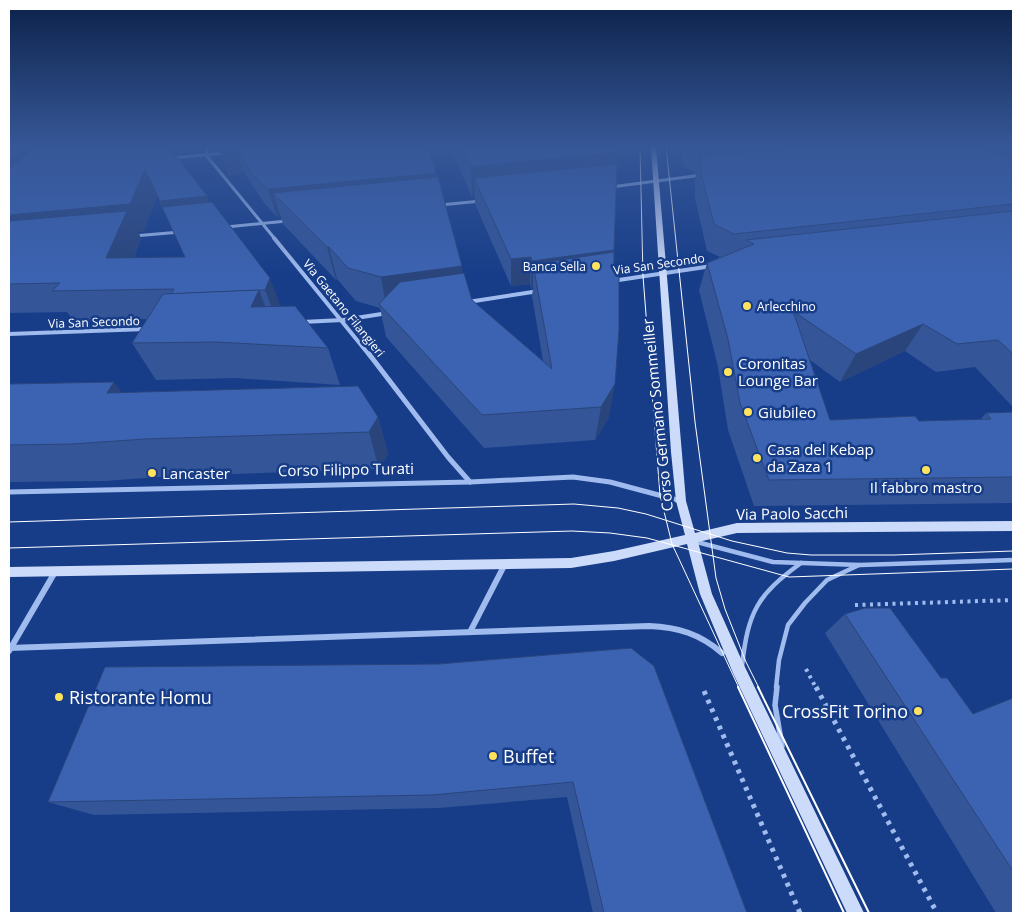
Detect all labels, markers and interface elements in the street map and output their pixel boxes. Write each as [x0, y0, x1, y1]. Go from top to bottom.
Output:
street label: Via San Secondo [612, 249, 706, 279]
street label: Via Gaetano Filangieri [299, 256, 389, 360]
place label: Banca Sella [523, 258, 586, 275]
marker: Banca Sella [590, 260, 602, 272]
place label: Arlecchino [757, 298, 816, 315]
marker: Arlecchino [741, 300, 753, 312]
street label: Via San Secondo [48, 312, 140, 332]
street label: Corso Germano Sommeiller [637, 318, 677, 512]
place label: Coronitas Lounge Bar [738, 353, 818, 390]
marker: Coronitas Lounge Bar [722, 366, 734, 378]
place label: Giubileo [758, 402, 816, 422]
marker: Giubileo [742, 406, 754, 418]
place label: Casa del Kebap da Zaza 1 [767, 439, 874, 476]
marker: Casa del Kebap da Zaza 1 [751, 452, 763, 464]
street label: Corso Filippo Turati [278, 458, 414, 480]
place label: Lancaster [162, 463, 230, 483]
marker: Il fabbro mastro [920, 464, 932, 476]
marker: Lancaster [146, 467, 158, 479]
place label: Il fabbro mastro [870, 477, 982, 497]
street label: Via Paolo Sacchi [736, 502, 848, 524]
place label: Ristorante Homu [69, 685, 212, 709]
marker: Ristorante Homu [53, 691, 65, 703]
place label: CrossFit Torino [782, 699, 908, 723]
marker: CrossFit Torino [912, 705, 924, 717]
place label: Buffet [503, 744, 554, 768]
marker: Buffet [487, 750, 499, 762]

